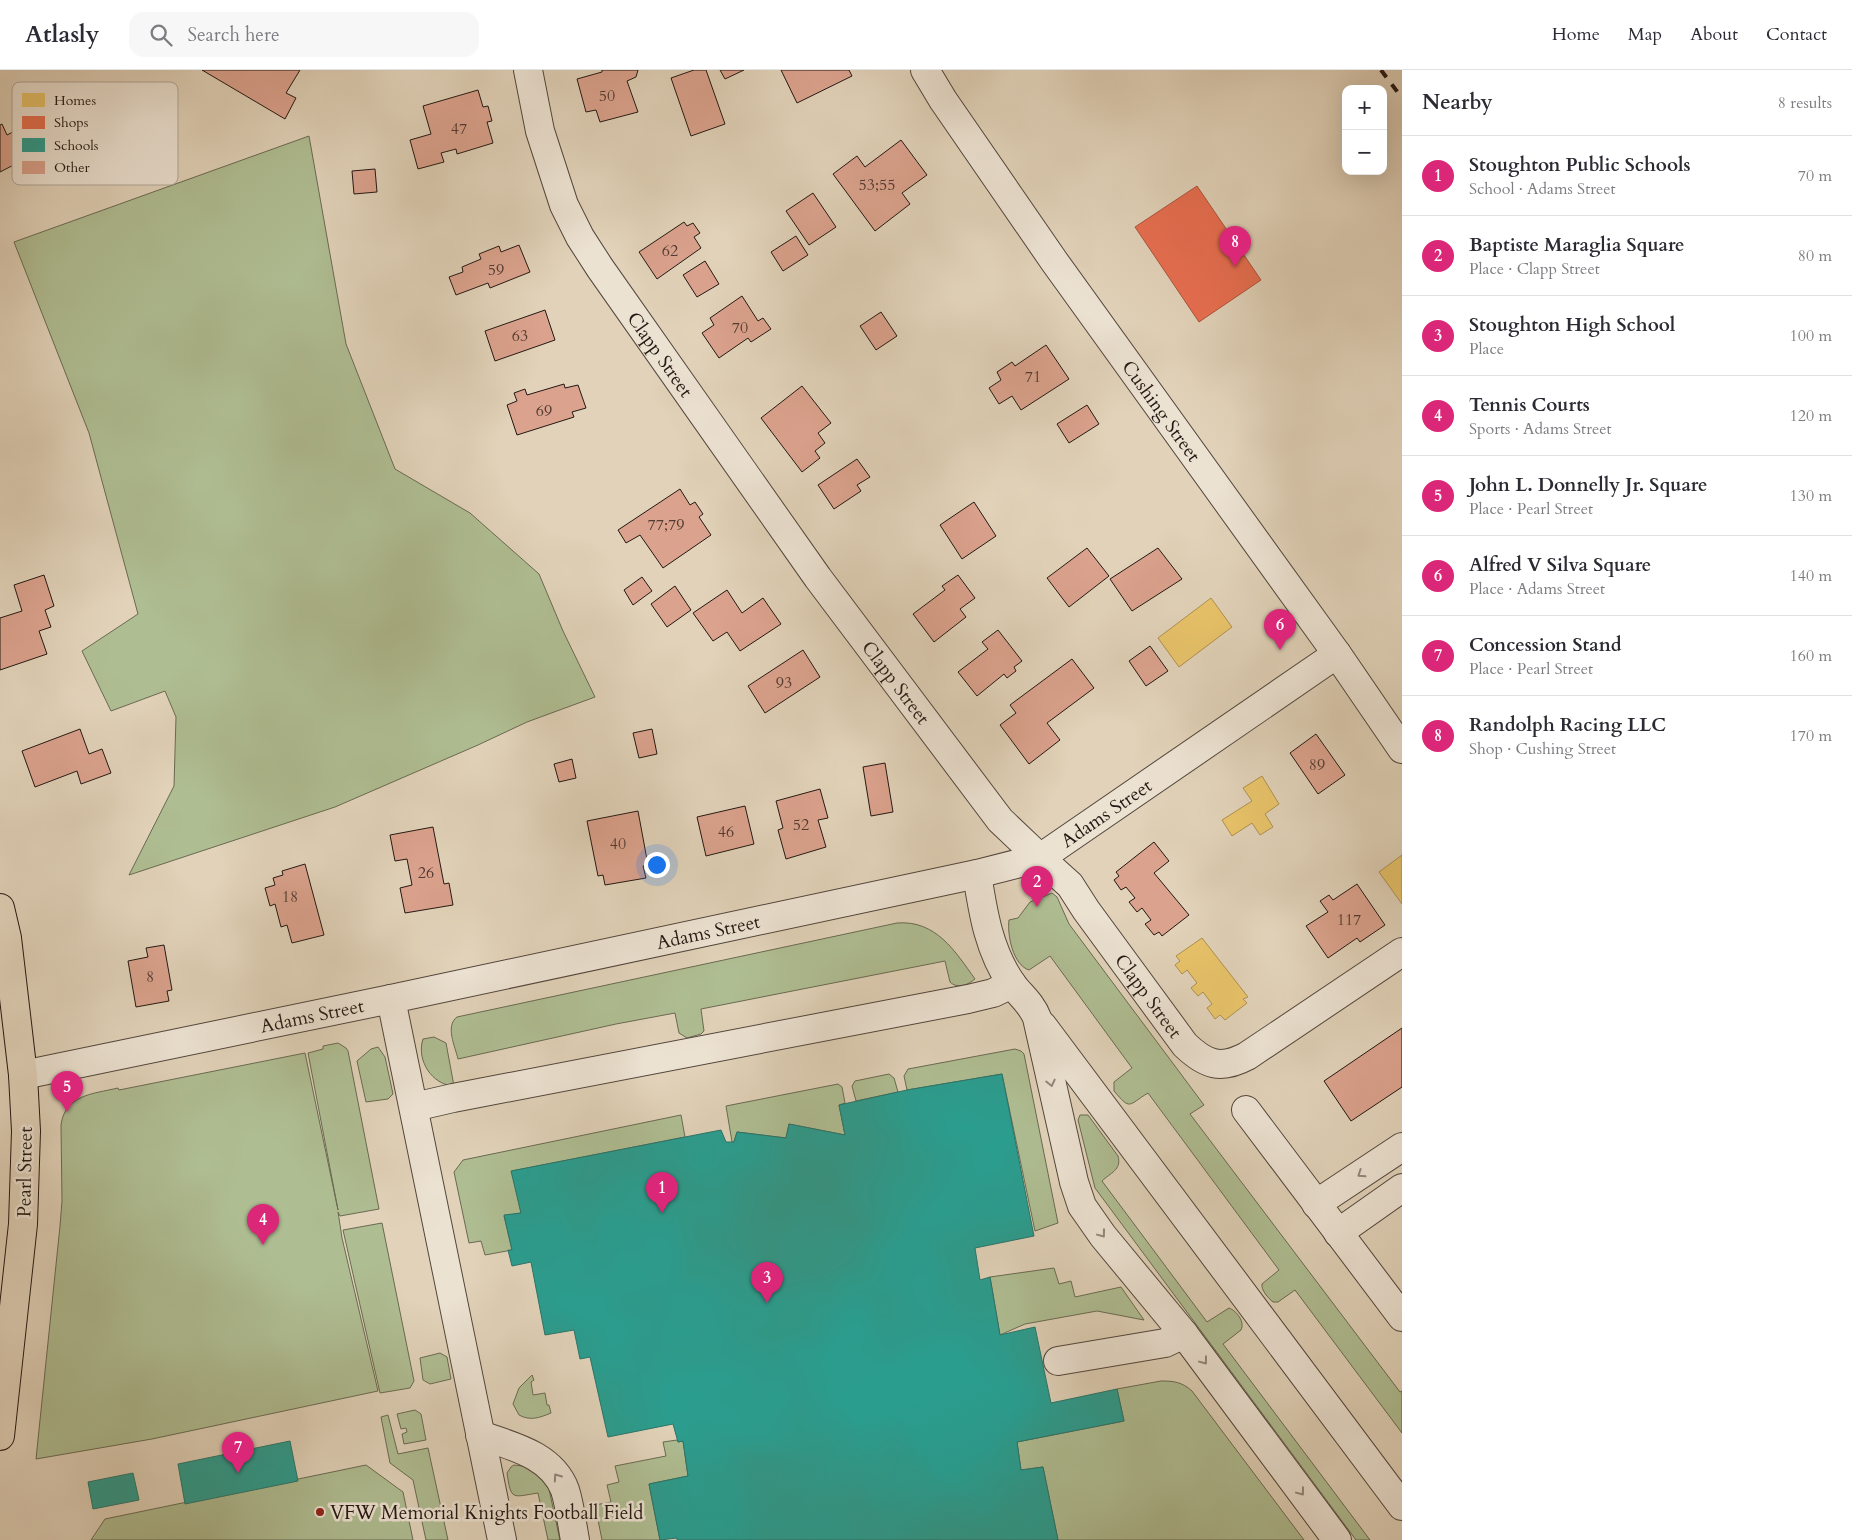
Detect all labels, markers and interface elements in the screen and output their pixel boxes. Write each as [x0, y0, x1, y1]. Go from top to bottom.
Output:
search box [129, 12, 479, 57]
text: Atlasly [25, 18, 99, 51]
icon: search [147, 21, 175, 49]
text: Search here [187, 22, 280, 48]
text: Home [1552, 22, 1600, 47]
text: Map [1628, 22, 1662, 47]
text: About [1690, 22, 1738, 47]
text: Contact [1766, 22, 1827, 47]
legend [12, 82, 178, 185]
house number: 50 [599, 85, 615, 107]
map controls [1342, 85, 1387, 175]
button: + [1342, 85, 1387, 130]
text: Nearby [1422, 88, 1493, 117]
text: Homes [54, 91, 96, 110]
text: 8 results [1778, 92, 1832, 114]
text: Shops [54, 113, 89, 132]
house number: 47 [451, 118, 467, 140]
button: − [1342, 130, 1387, 175]
text: Schools [54, 136, 99, 155]
text: Stoughton Public Schools [1469, 152, 1691, 178]
text: Other [54, 158, 91, 177]
text: 1 [1434, 165, 1442, 187]
text: 70 m [1798, 165, 1832, 187]
house number: 53;55 [859, 174, 895, 196]
text: School · Adams Street [1469, 178, 1616, 200]
pin: 8 [1219, 226, 1251, 267]
text: Baptiste Maraglia Square [1469, 232, 1685, 258]
house number: 62 [662, 240, 678, 262]
text: 2 [1434, 245, 1442, 267]
text: 80 m [1798, 245, 1832, 267]
text: Place · Clapp Street [1469, 258, 1600, 280]
house number: 59 [488, 259, 504, 281]
street label: Clapp Street [621, 307, 699, 403]
text: Stoughton High School [1469, 312, 1675, 338]
house number: 70 [732, 317, 748, 339]
house number: 63 [512, 325, 528, 347]
text: 3 [1434, 325, 1442, 347]
text: 100 m [1790, 325, 1832, 347]
text: Place [1469, 338, 1504, 360]
street label: Cushing Street [1116, 355, 1206, 467]
house number: 71 [1025, 366, 1041, 388]
text: Tennis Courts [1469, 392, 1590, 418]
house number: 69 [536, 400, 552, 422]
text: 4 [1434, 405, 1442, 427]
text: 120 m [1790, 405, 1832, 427]
text: Sports · Adams Street [1469, 418, 1612, 440]
text: John L. Donnelly Jr. Square [1469, 472, 1707, 498]
text: 5 [1434, 485, 1442, 507]
text: 130 m [1790, 485, 1832, 507]
text: Place · Pearl Street [1469, 498, 1593, 520]
house number: 77;79 [648, 514, 684, 536]
text: Alfred V Silva Square [1469, 552, 1651, 578]
text: 6 [1434, 565, 1442, 587]
text: 140 m [1790, 565, 1832, 587]
text: Place · Adams Street [1469, 578, 1605, 600]
pin: 6 [1264, 609, 1296, 650]
text: Concession Stand [1469, 632, 1622, 658]
street label: Clapp Street [856, 636, 936, 730]
text: 7 [1434, 645, 1442, 667]
text: 160 m [1790, 645, 1832, 667]
text: Place · Pearl Street [1469, 658, 1593, 680]
house number: 93 [776, 672, 792, 694]
text: Randolph Racing LLC [1469, 712, 1666, 738]
text: 8 [1434, 725, 1442, 747]
text: 170 m [1790, 725, 1832, 747]
text: Shop · Cushing Street [1469, 738, 1616, 760]
house number: 89 [1309, 754, 1325, 776]
street label: Adams Street [1056, 773, 1157, 854]
house number: 52 [793, 814, 809, 836]
house number: 46 [718, 821, 734, 843]
house number: 40 [610, 833, 626, 855]
your location [644, 852, 670, 878]
house number: 26 [418, 862, 434, 884]
pin: 2 [1021, 866, 1053, 907]
house number: 18 [282, 886, 298, 908]
street label: Adams Street [654, 909, 762, 956]
house number: 117 [1337, 909, 1361, 931]
street label: Clapp Street [1108, 949, 1188, 1044]
house number: 8 [146, 966, 154, 988]
street label: Adams Street [258, 993, 366, 1040]
pin: 5 [51, 1071, 83, 1112]
one-way arrow [1045, 1078, 1056, 1087]
street label: Pearl Street [11, 1126, 39, 1218]
one-way arrow [1358, 1168, 1367, 1177]
pin: 1 [646, 1172, 678, 1213]
pin: 4 [247, 1204, 279, 1245]
one-way arrow [1096, 1229, 1106, 1238]
pin: 3 [751, 1262, 783, 1303]
one-way arrow [1198, 1355, 1207, 1365]
pin: 7 [222, 1432, 254, 1473]
one-way arrow [554, 1473, 563, 1483]
one-way arrow [1295, 1486, 1304, 1496]
place label: VFW Memorial Knights Football Field [330, 1500, 643, 1526]
marker: VFW Memorial Knights Football Field [314, 1506, 326, 1518]

